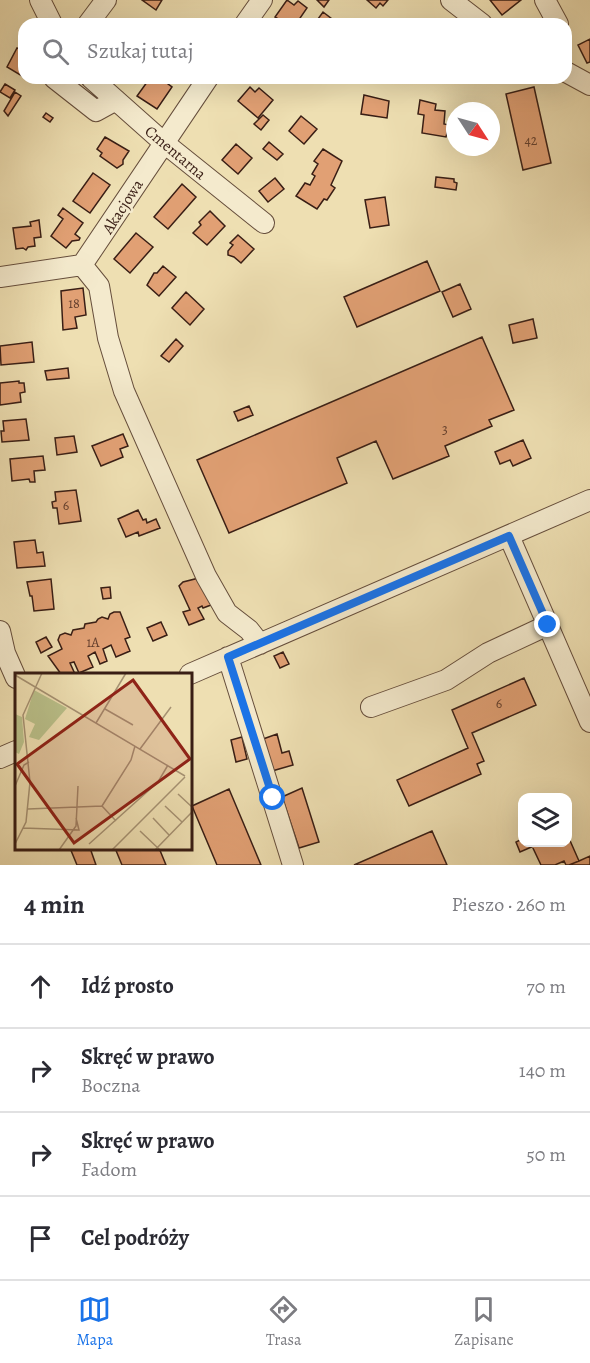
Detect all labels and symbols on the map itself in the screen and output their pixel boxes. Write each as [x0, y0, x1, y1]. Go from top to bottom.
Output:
north arrow [446, 102, 500, 156]
street label: Cmentarna [140, 121, 211, 185]
house number: 42 [525, 131, 538, 150]
street label: Akacjowa [96, 174, 149, 239]
house number: 18 [68, 294, 80, 313]
house number: 3 [442, 420, 448, 439]
house number: 6 [63, 496, 69, 515]
route end [534, 611, 560, 637]
house number: 1A [87, 633, 100, 652]
inset map [15, 673, 192, 850]
house number: 6 [496, 694, 502, 713]
route start [259, 784, 285, 810]

